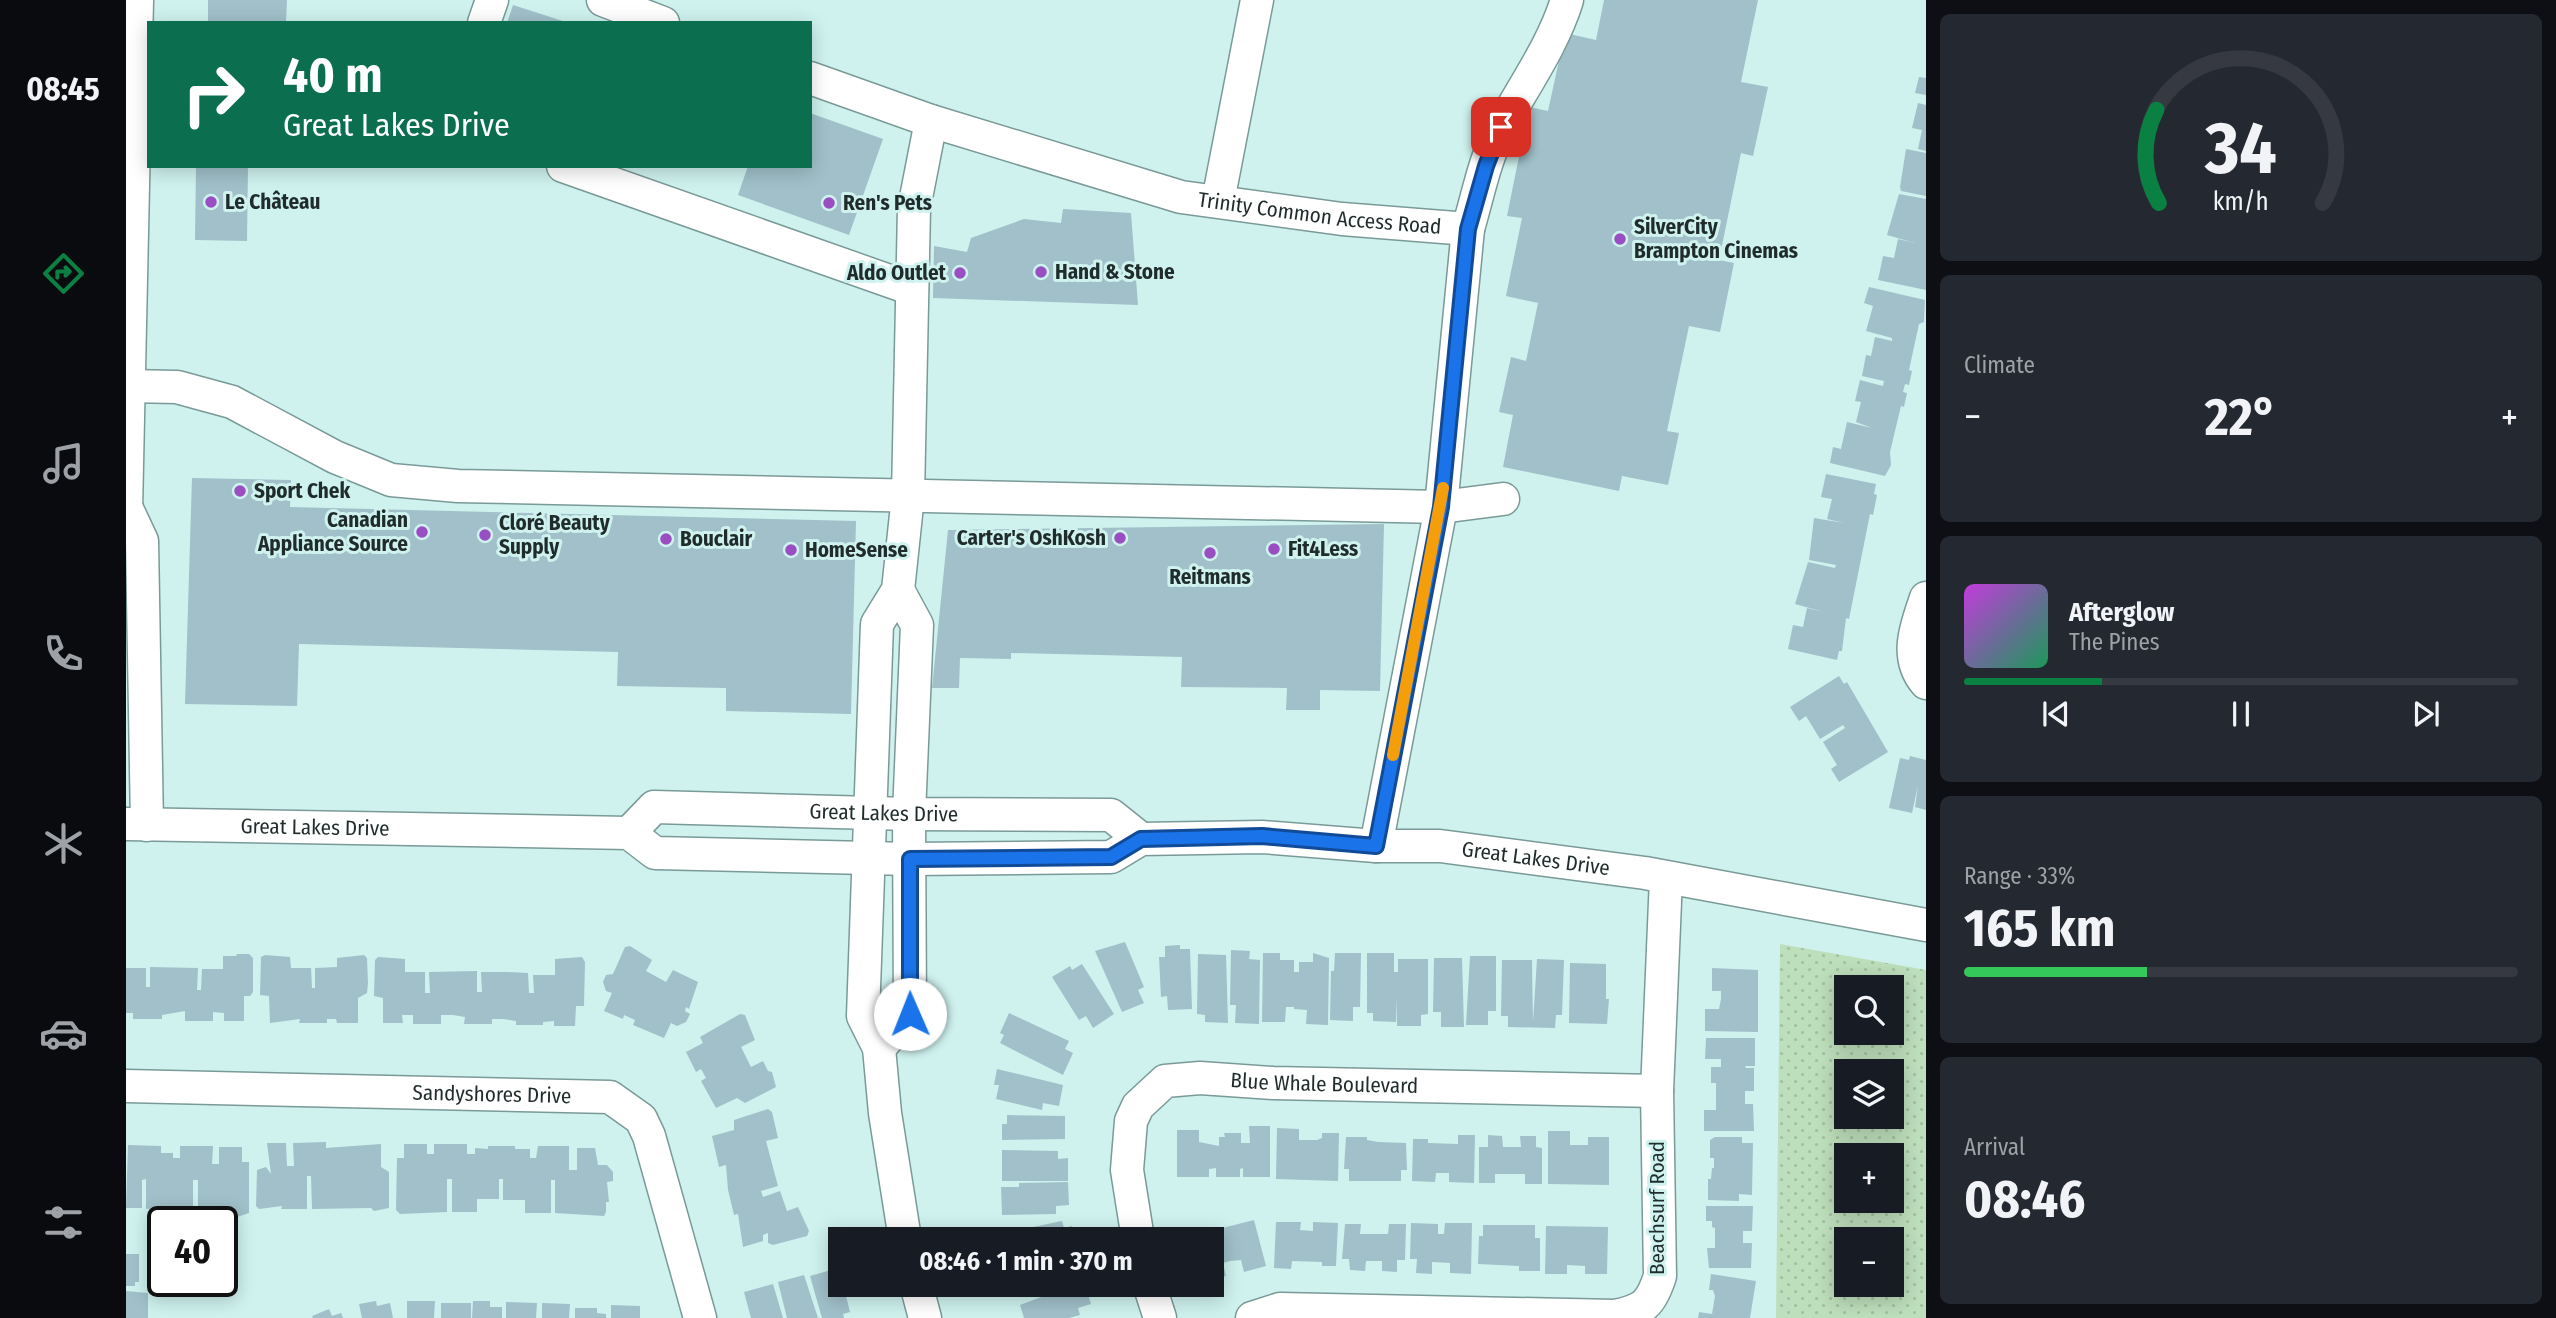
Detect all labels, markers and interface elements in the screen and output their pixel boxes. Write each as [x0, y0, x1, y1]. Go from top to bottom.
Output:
text: 40 m [283, 46, 383, 105]
icon: right [168, 49, 259, 140]
text: 08:45 [26, 70, 100, 108]
pin [1471, 97, 1531, 157]
text: Great Lakes Drive [283, 106, 510, 144]
text: 34 [2204, 106, 2277, 193]
icon: arrive [1482, 108, 1520, 146]
street label: Trinity Common Access Road [1196, 186, 1442, 240]
text: km/h [2213, 187, 2269, 217]
place label: Le Château [225, 189, 320, 215]
place label: Ren's Pets [843, 190, 932, 216]
marker: Le Château [203, 194, 219, 210]
marker: Ren's Pets [821, 195, 837, 211]
place label: SilverCity Brampton Cinemas [1634, 214, 1798, 264]
marker: SilverCity Brampton Cinemas [1612, 231, 1628, 247]
icon: directions [39, 249, 88, 298]
place label: Hand & Stone [1055, 259, 1175, 285]
place label: Aldo Outlet [846, 260, 947, 286]
marker: Hand & Stone [1033, 264, 1049, 280]
marker: Aldo Outlet [952, 265, 968, 281]
text: Climate [1964, 351, 2035, 379]
text: 22° [2205, 386, 2277, 449]
text: − [1964, 394, 1981, 440]
text: + [2501, 394, 2518, 440]
icon: music [39, 439, 88, 488]
place label: Sport Chek [254, 478, 350, 504]
marker: Sport Chek [232, 483, 248, 499]
place label: Canadian Appliance Source [257, 507, 408, 557]
place label: Cloré Beauty Supply [499, 510, 611, 560]
marker: Canadian Appliance Source [414, 524, 430, 540]
place label: Carter's OshKosh [957, 525, 1106, 551]
place label: Bouclair [680, 526, 753, 552]
marker: Cloré Beauty Supply [477, 527, 493, 543]
marker: Carter's OshKosh [1112, 530, 1128, 546]
marker: Bouclair [658, 531, 674, 547]
place label: Fit4Less [1288, 536, 1358, 562]
place label: HomeSense [805, 537, 908, 563]
marker: Fit4Less [1266, 541, 1282, 557]
marker: HomeSense [783, 542, 799, 558]
marker: Reitmans [1202, 545, 1218, 561]
place label: Reitmans [1169, 564, 1251, 590]
text: Afterglow [2069, 597, 2174, 628]
text: The Pines [2069, 628, 2160, 656]
icon: phone [39, 629, 88, 678]
icon: previous [2037, 695, 2075, 733]
icon: pause [2222, 695, 2260, 733]
icon: next [2407, 695, 2445, 733]
street label: Great Lakes Drive [809, 798, 958, 827]
street label: Great Lakes Drive [240, 813, 390, 842]
icon: climate [39, 819, 88, 868]
street label: Great Lakes Drive [1460, 836, 1611, 881]
text: Range · 33% [1964, 862, 2075, 890]
text: 165 km [1964, 897, 2115, 960]
map controls [1834, 975, 1904, 1297]
button: search [1834, 975, 1904, 1045]
position arrow [873, 977, 947, 1051]
icon: car [39, 1009, 88, 1058]
button: layers [1834, 1059, 1904, 1129]
street label: Blue Whale Boulevard [1230, 1067, 1418, 1099]
street label: Sandyshores Drive [412, 1080, 572, 1109]
text: Arrival [1964, 1133, 2025, 1161]
street label: Beachsurf Road [1644, 1141, 1670, 1275]
button: + [1834, 1143, 1904, 1213]
text: 08:46 [1964, 1168, 2085, 1231]
icon: filters [39, 1198, 88, 1247]
speed limit sign: 40 [147, 1206, 238, 1297]
button: − [1834, 1227, 1904, 1297]
text: 08:46 · 1 min · 370 m [919, 1246, 1133, 1277]

